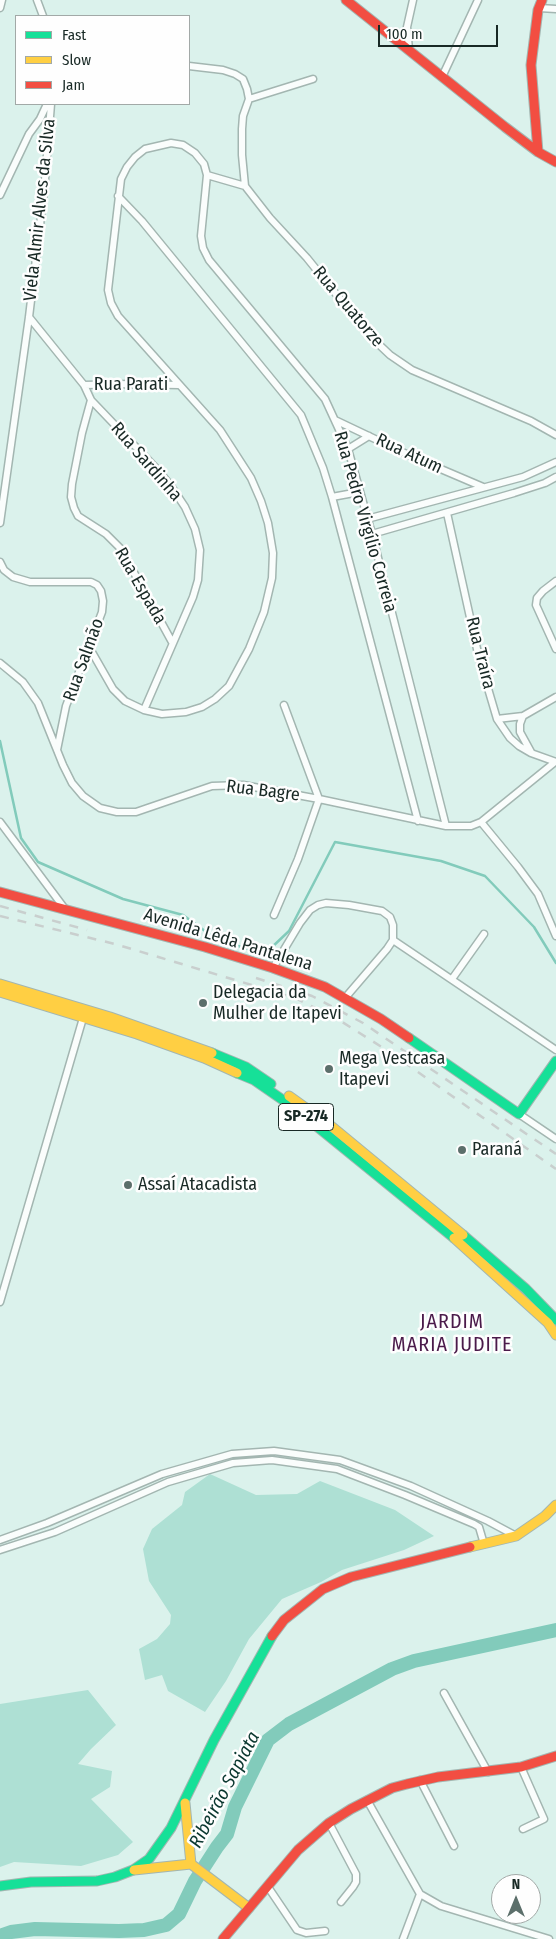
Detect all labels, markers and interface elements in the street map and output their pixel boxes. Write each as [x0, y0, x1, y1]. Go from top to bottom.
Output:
legend [15, 15, 190, 105]
scale bar [381, 15, 501, 47]
text: 100 m [386, 25, 423, 43]
text: Fast [62, 26, 86, 44]
text: Slow [62, 51, 91, 69]
text: Jam [62, 76, 85, 94]
street label: Viela Almir Alves da Silva [20, 118, 60, 302]
street label: Rua Quatorze [308, 262, 388, 352]
street label: Rua Parati [94, 374, 168, 396]
street label: Rua Sardinha [106, 418, 186, 506]
street label: Rua Pedro Virgílio Correia [329, 429, 401, 615]
street label: Rua Atum [372, 429, 446, 479]
street label: Rua Espada [109, 544, 171, 628]
street label: Rua Traíra [461, 615, 499, 691]
street label: Rua Salmão [59, 616, 109, 704]
street label: Rua Bagre [225, 776, 301, 806]
street label: Avenida Lêda Pantalena [141, 904, 315, 976]
place label: Delegacia da Mulher de Itapevi [213, 982, 342, 1024]
marker: Delegacia da Mulher de Itapevi [197, 997, 209, 1009]
place label: Mega Vestcasa Itapevi [339, 1048, 445, 1090]
marker: Mega Vestcasa Itapevi [323, 1063, 335, 1075]
road number: SP-274 [278, 1104, 334, 1130]
place label: Paraná [472, 1139, 522, 1161]
marker: Paraná [456, 1144, 468, 1156]
place label: Assaí Atacadista [138, 1174, 257, 1196]
marker: Assaí Atacadista [122, 1179, 134, 1191]
district label: JARDIM MARIA JUDITE [390, 1310, 514, 1357]
water label: Ribeirão Sapiata [185, 1728, 265, 1852]
north arrow [491, 1874, 541, 1924]
text: N [512, 1876, 520, 1893]

